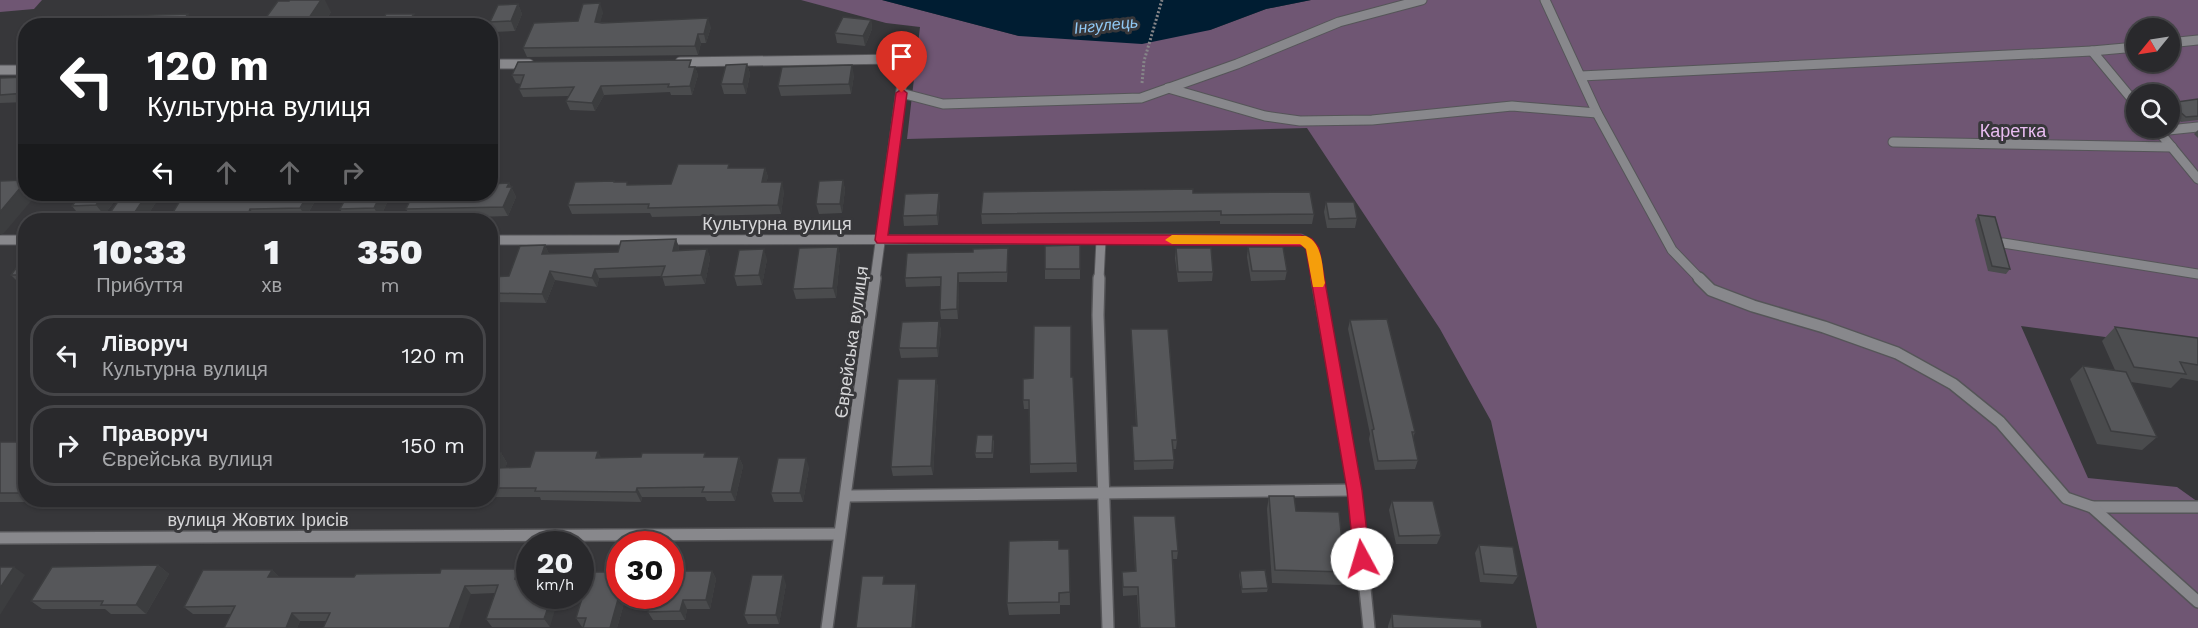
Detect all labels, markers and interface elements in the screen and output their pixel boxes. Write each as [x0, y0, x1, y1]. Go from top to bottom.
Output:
water label: Інгулець [1073, 12, 1139, 38]
north arrow [2126, 18, 2180, 72]
map controls [2126, 18, 2180, 138]
pin [876, 31, 927, 93]
icon: arrive [885, 40, 918, 73]
text: 120 m [147, 41, 269, 90]
icon: left [48, 42, 126, 120]
button: search [2126, 84, 2180, 138]
text: Культурна вулиця [147, 91, 371, 123]
park label: Каретка [1980, 120, 2047, 141]
icon: left [147, 156, 180, 189]
icon: ahead [210, 156, 243, 189]
icon: ahead [273, 156, 306, 189]
icon: right [336, 156, 369, 189]
street label: Культурна вулиця [702, 213, 852, 234]
text: 10:33 [93, 231, 186, 273]
text: 1 [264, 231, 280, 273]
text: 350 [357, 231, 423, 273]
street label: Єврейська вулиця [830, 264, 872, 420]
text: Прибуття [96, 273, 183, 297]
text: хв [261, 273, 282, 297]
text: m [380, 273, 400, 297]
text: Ліворуч [102, 331, 188, 356]
icon: left [51, 339, 84, 372]
text: 120 m [401, 343, 465, 368]
text: Культурна вулиця [102, 357, 268, 381]
text: Праворуч [102, 421, 208, 446]
icon: right [51, 429, 84, 462]
text: 150 m [401, 433, 465, 458]
text: Єврейська вулиця [102, 447, 273, 471]
street label: вулиця Жовтих Ірисів [167, 509, 349, 530]
position arrow [1330, 527, 1394, 591]
speed limit sign: 30 [606, 531, 684, 609]
text: 20 [536, 545, 574, 580]
text: km/h [536, 576, 574, 594]

